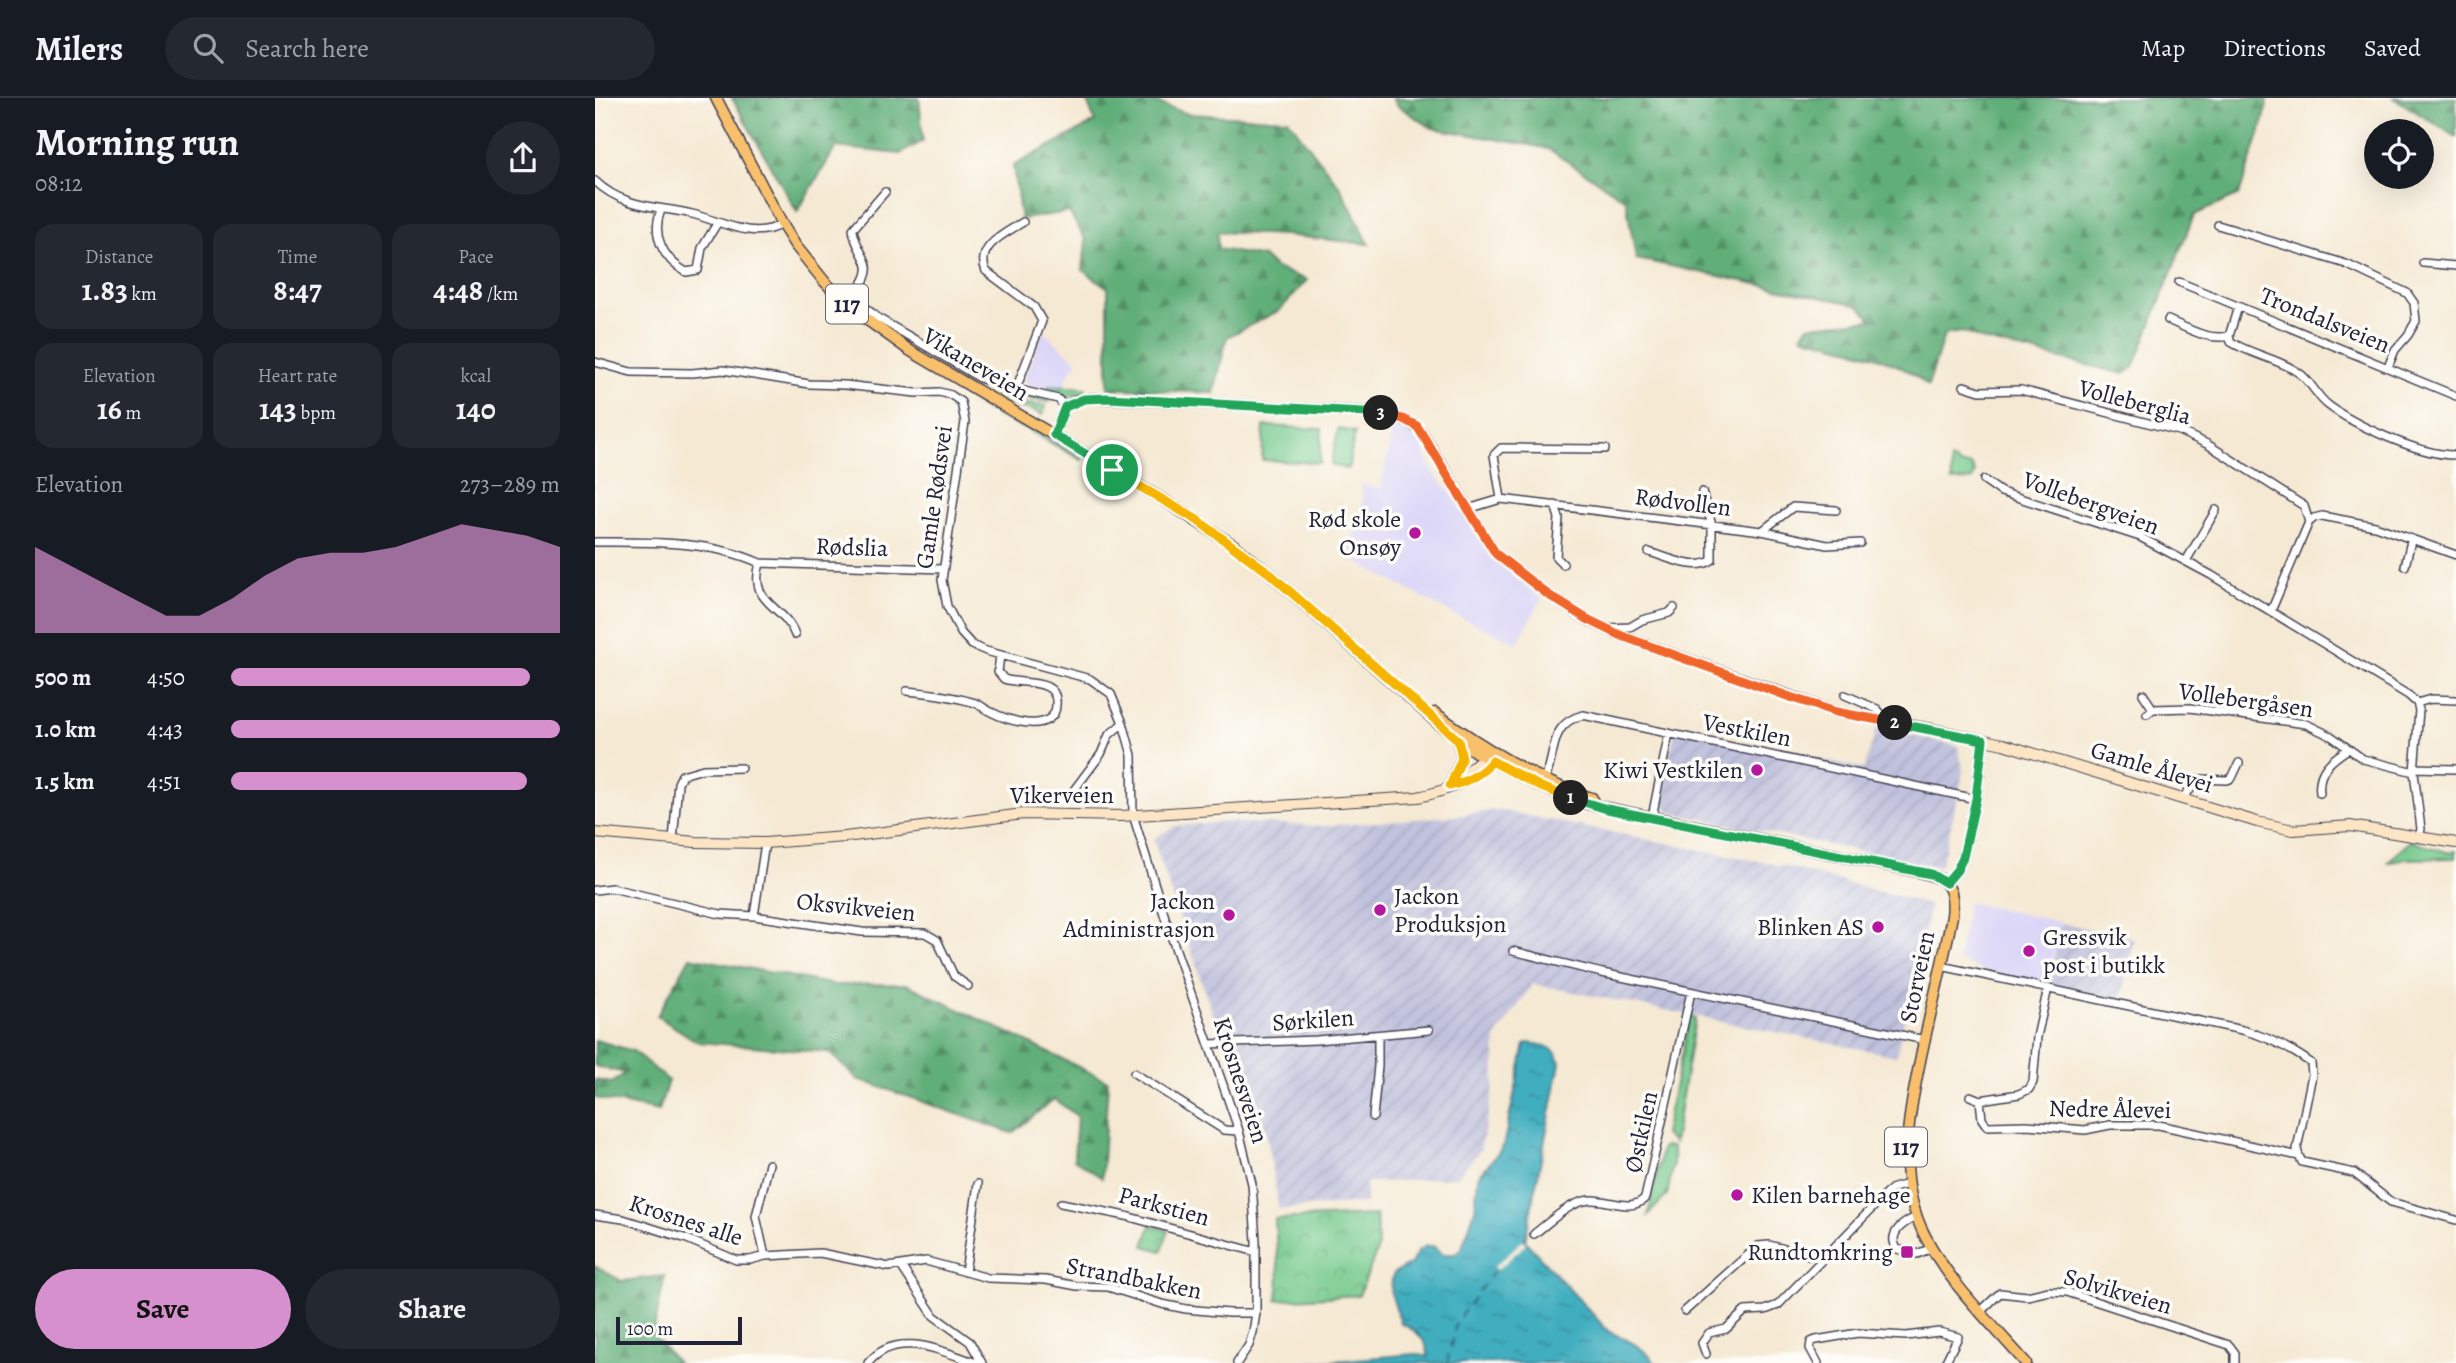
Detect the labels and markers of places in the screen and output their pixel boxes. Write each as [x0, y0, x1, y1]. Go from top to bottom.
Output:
pin: 3 [1363, 396, 1399, 430]
pin [1082, 440, 1142, 500]
place label: Rød skole Onsøy [1308, 503, 1401, 563]
marker: Rød skole Onsøy [1407, 525, 1423, 541]
pin: 2 [1877, 706, 1913, 740]
place label: Kiwi Vestkilen [1603, 754, 1743, 786]
marker: Kiwi Vestkilen [1749, 762, 1765, 778]
pin: 1 [1553, 780, 1588, 816]
place label: Jackon Produksjon [1394, 880, 1506, 940]
place label: Jackon Administrasjon [1062, 885, 1215, 945]
marker: Jackon Produksjon [1372, 902, 1388, 918]
marker: Jackon Administrasjon [1221, 907, 1237, 923]
place label: Blinken AS [1757, 911, 1864, 943]
marker: Blinken AS [1870, 919, 1886, 935]
place label: Gressvik post i butikk [2043, 921, 2165, 981]
marker: Gressvik post i butikk [2021, 943, 2037, 959]
place label: Kilen barnehage [1751, 1179, 1911, 1211]
marker: Kilen barnehage [1729, 1187, 1745, 1203]
place label: Rundtomkring [1747, 1236, 1893, 1268]
marker: Rundtomkring [1899, 1244, 1915, 1260]

